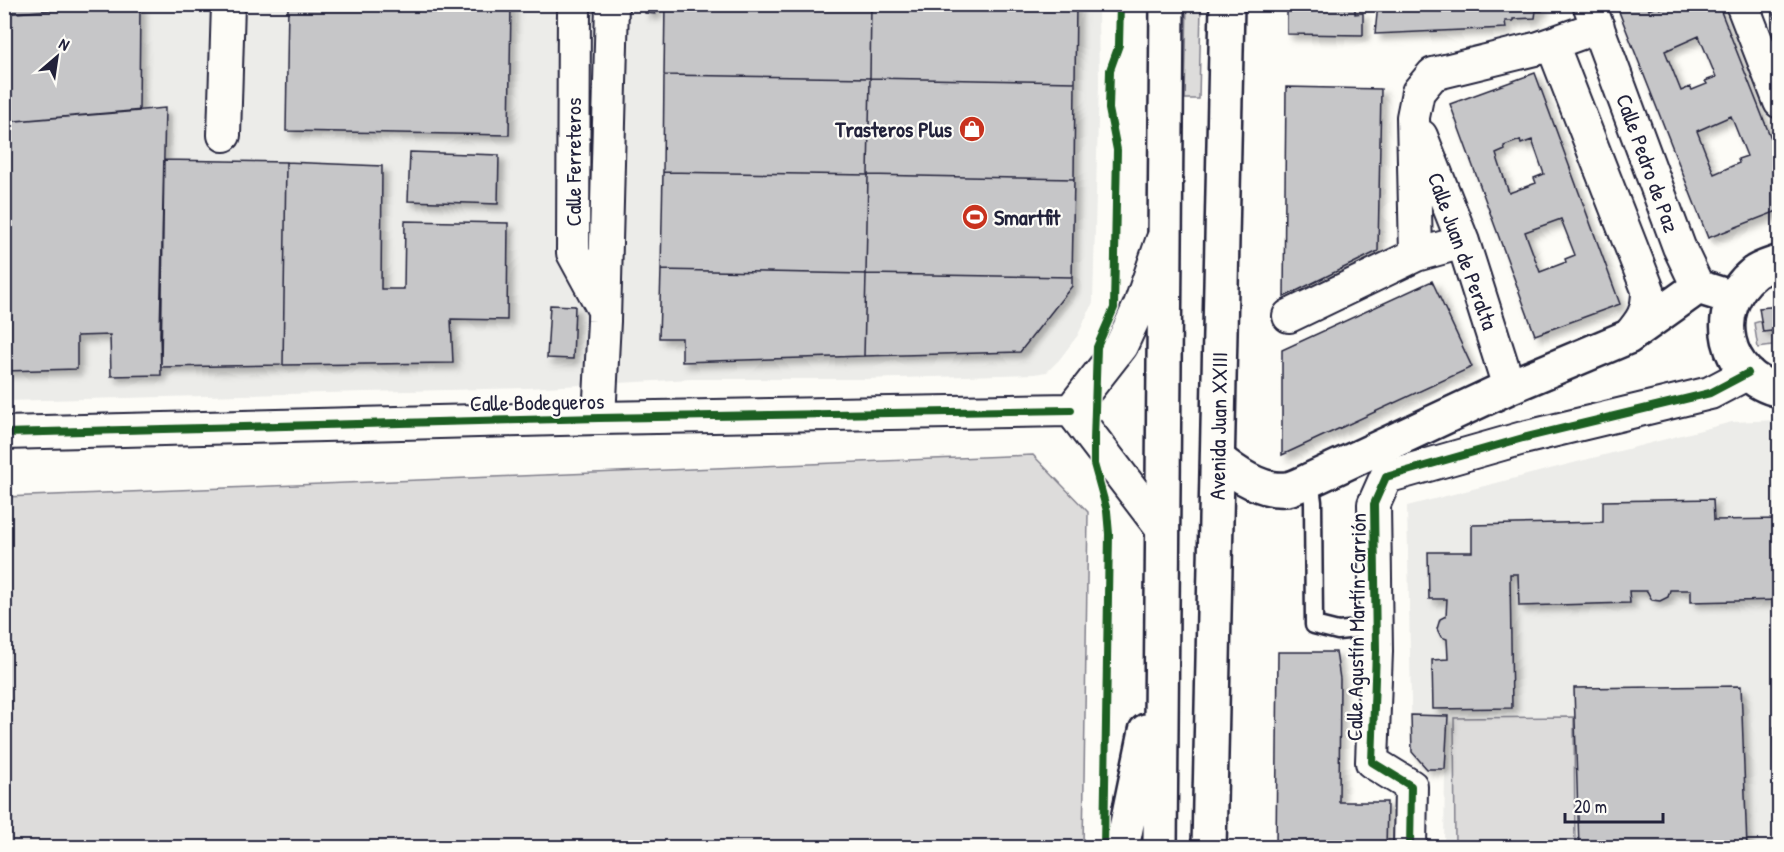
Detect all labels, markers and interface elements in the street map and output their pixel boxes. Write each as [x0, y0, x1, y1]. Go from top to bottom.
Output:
north arrow [27, 27, 87, 87]
text: N [55, 32, 74, 56]
street label: Calle Pedro de Paz [1609, 90, 1687, 236]
street label: Calle Ferreteros [558, 98, 588, 226]
place label: Trasteros Plus [834, 114, 953, 144]
shop icon: Trasteros Plus [957, 114, 987, 144]
street label: Calle Juan de Peralta [1421, 168, 1506, 334]
sports icon: Smartfit [960, 202, 990, 232]
place label: Smartfit [994, 202, 1062, 232]
street label: Avenida Juan XXIII [1202, 352, 1234, 500]
street label: Calle Bodegueros [469, 386, 605, 418]
street label: Calle Agustín Martín Carrión [1339, 513, 1373, 741]
scale bar [1565, 786, 1662, 824]
text: 20 m [1574, 794, 1607, 819]

